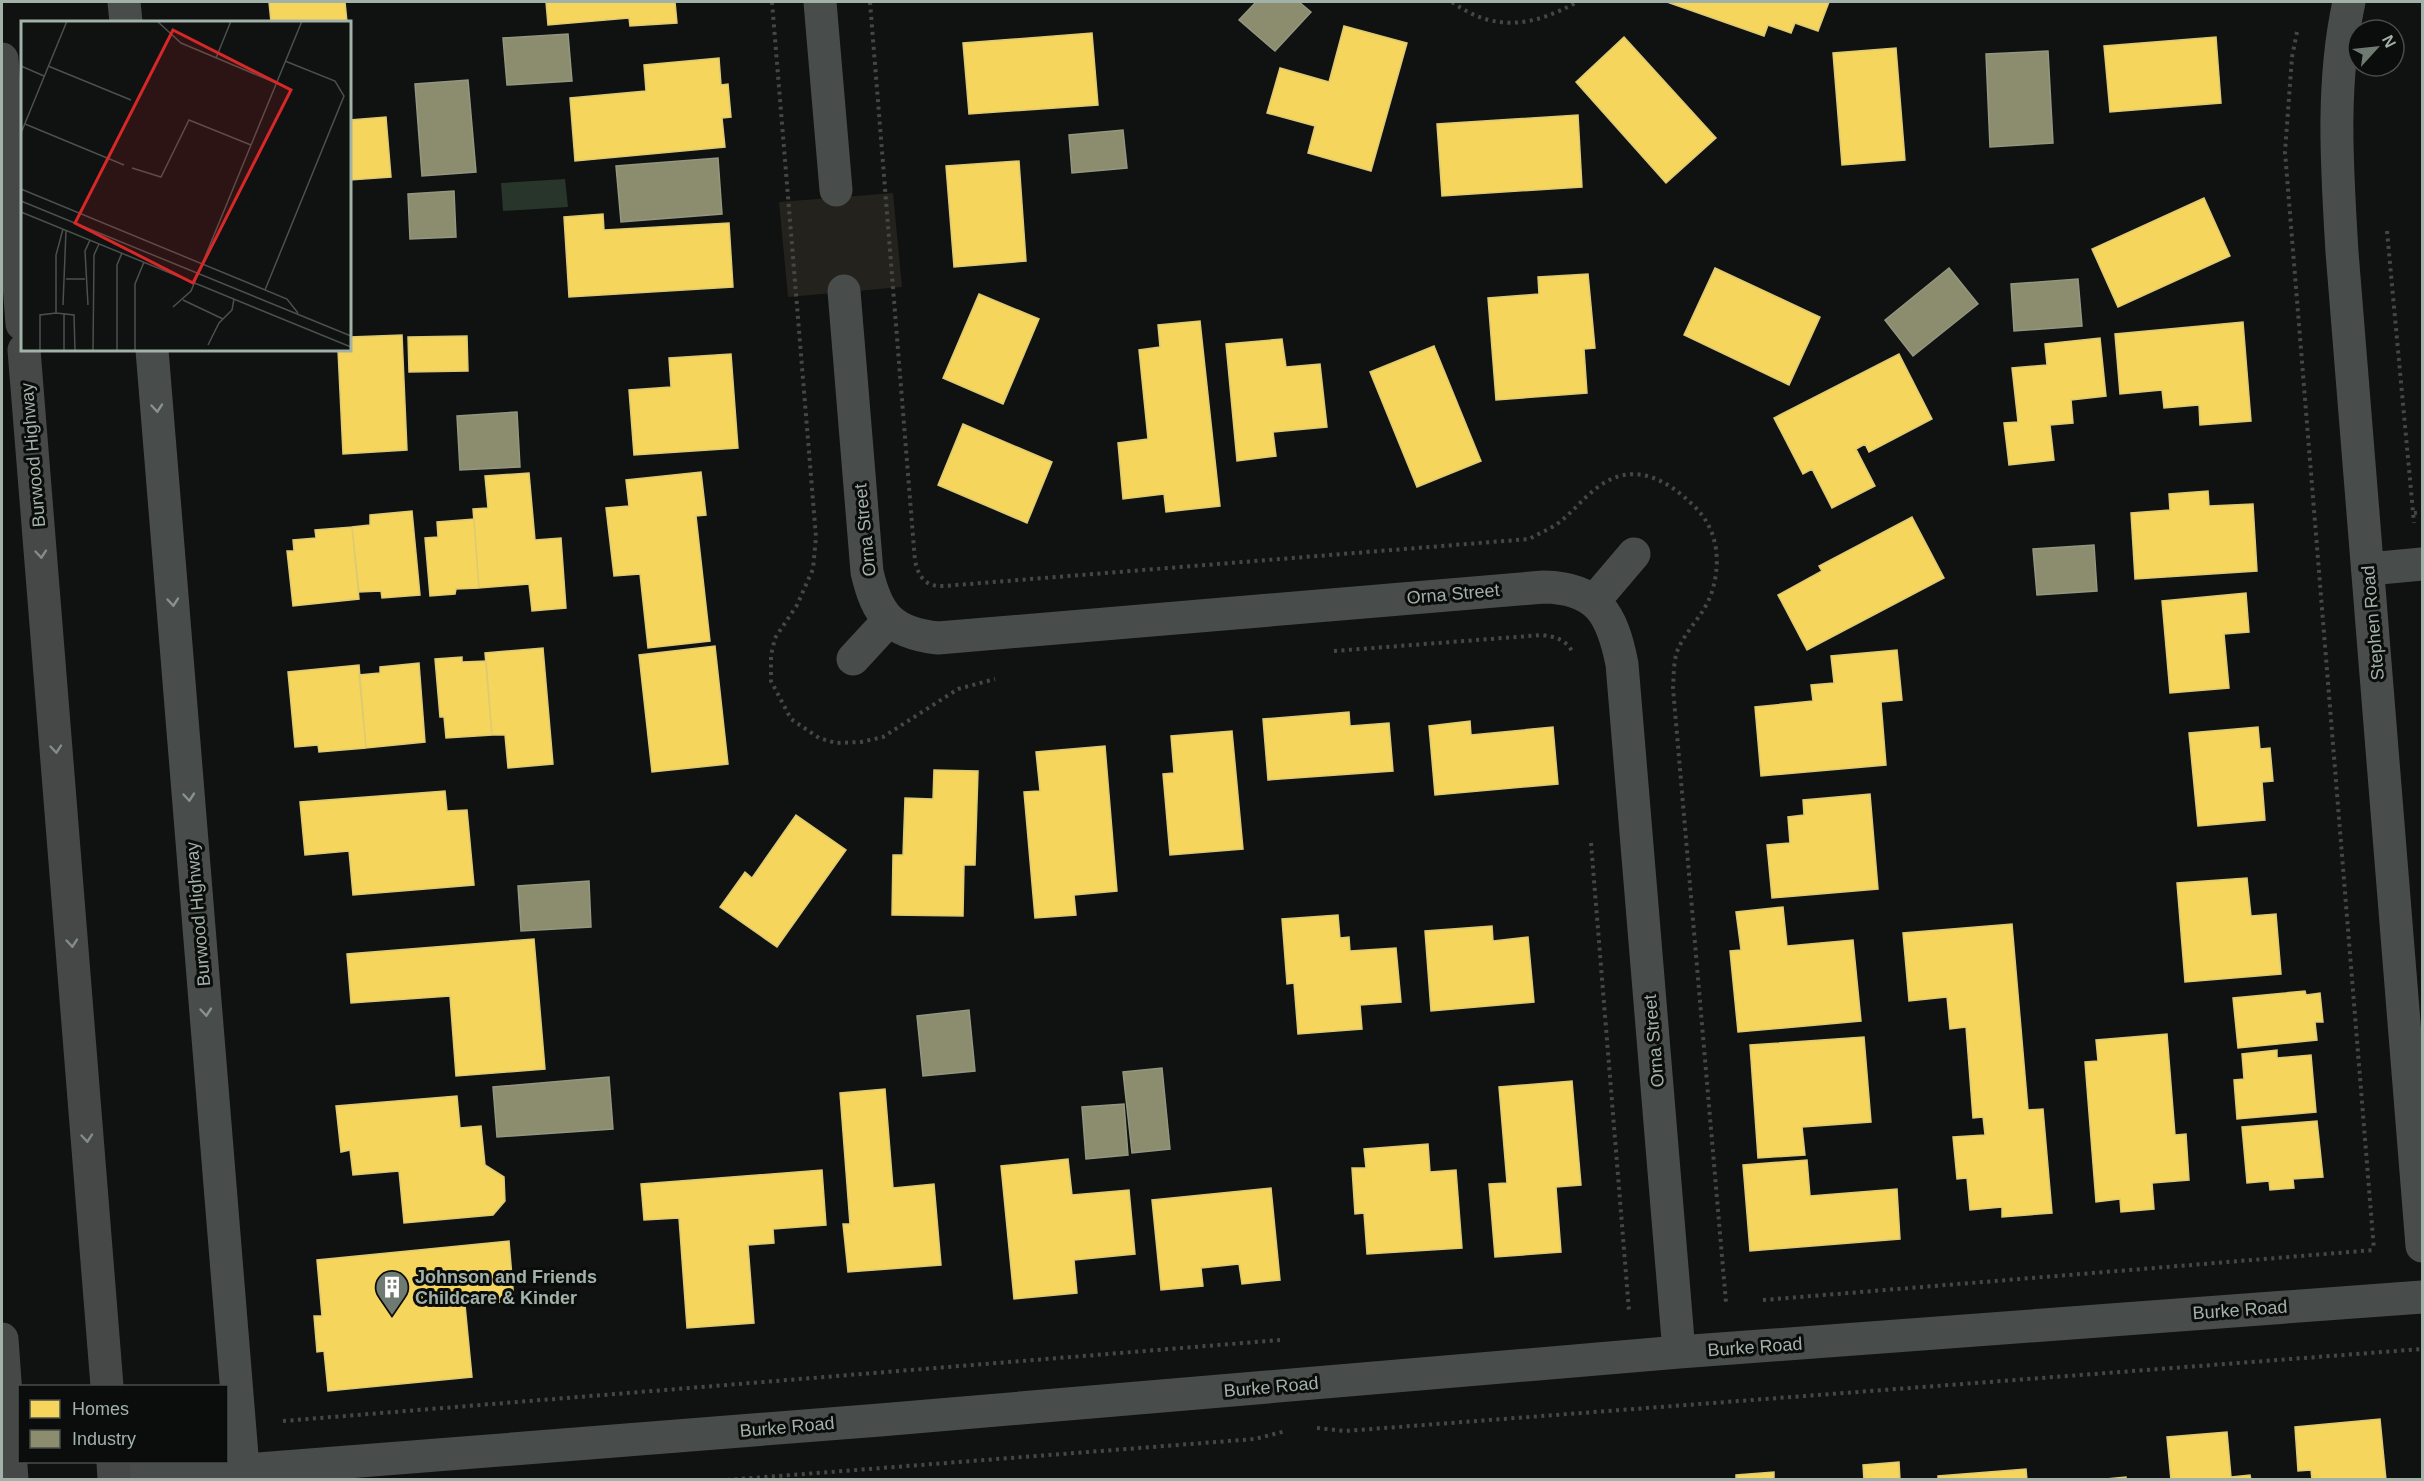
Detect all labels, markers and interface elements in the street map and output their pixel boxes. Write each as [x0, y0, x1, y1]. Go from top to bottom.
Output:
north arrow [2346, 18, 2406, 78]
inset map [21, 21, 351, 351]
text: N [2379, 32, 2399, 50]
street label: Burwood Highway [17, 382, 49, 528]
one-way arrow [150, 403, 163, 412]
street label: Orna Street [850, 483, 880, 577]
one-way arrow [34, 550, 47, 559]
street label: Stephen Road [2358, 565, 2388, 681]
street label: Orna Street [1406, 580, 1500, 608]
one-way arrow [166, 598, 179, 607]
one-way arrow [49, 744, 62, 753]
one-way arrow [182, 792, 195, 801]
street label: Burwood Highway [182, 841, 214, 987]
one-way arrow [65, 939, 78, 948]
street label: Orna Street [1640, 994, 1668, 1088]
one-way arrow [199, 1007, 212, 1016]
one-way arrow [80, 1133, 93, 1142]
place label: Johnson and Friends Childcare & Kinder [415, 1267, 597, 1308]
building icon: Johnson and Friends Childcare & Kinder [374, 1269, 410, 1316]
street label: Burke Road [2192, 1297, 2288, 1323]
street label: Burke Road [1707, 1334, 1803, 1360]
street label: Burke Road [1223, 1373, 1319, 1401]
legend [18, 1385, 228, 1463]
text: Homes [72, 1399, 129, 1419]
street label: Burke Road [739, 1413, 835, 1441]
text: Industry [72, 1429, 136, 1449]

